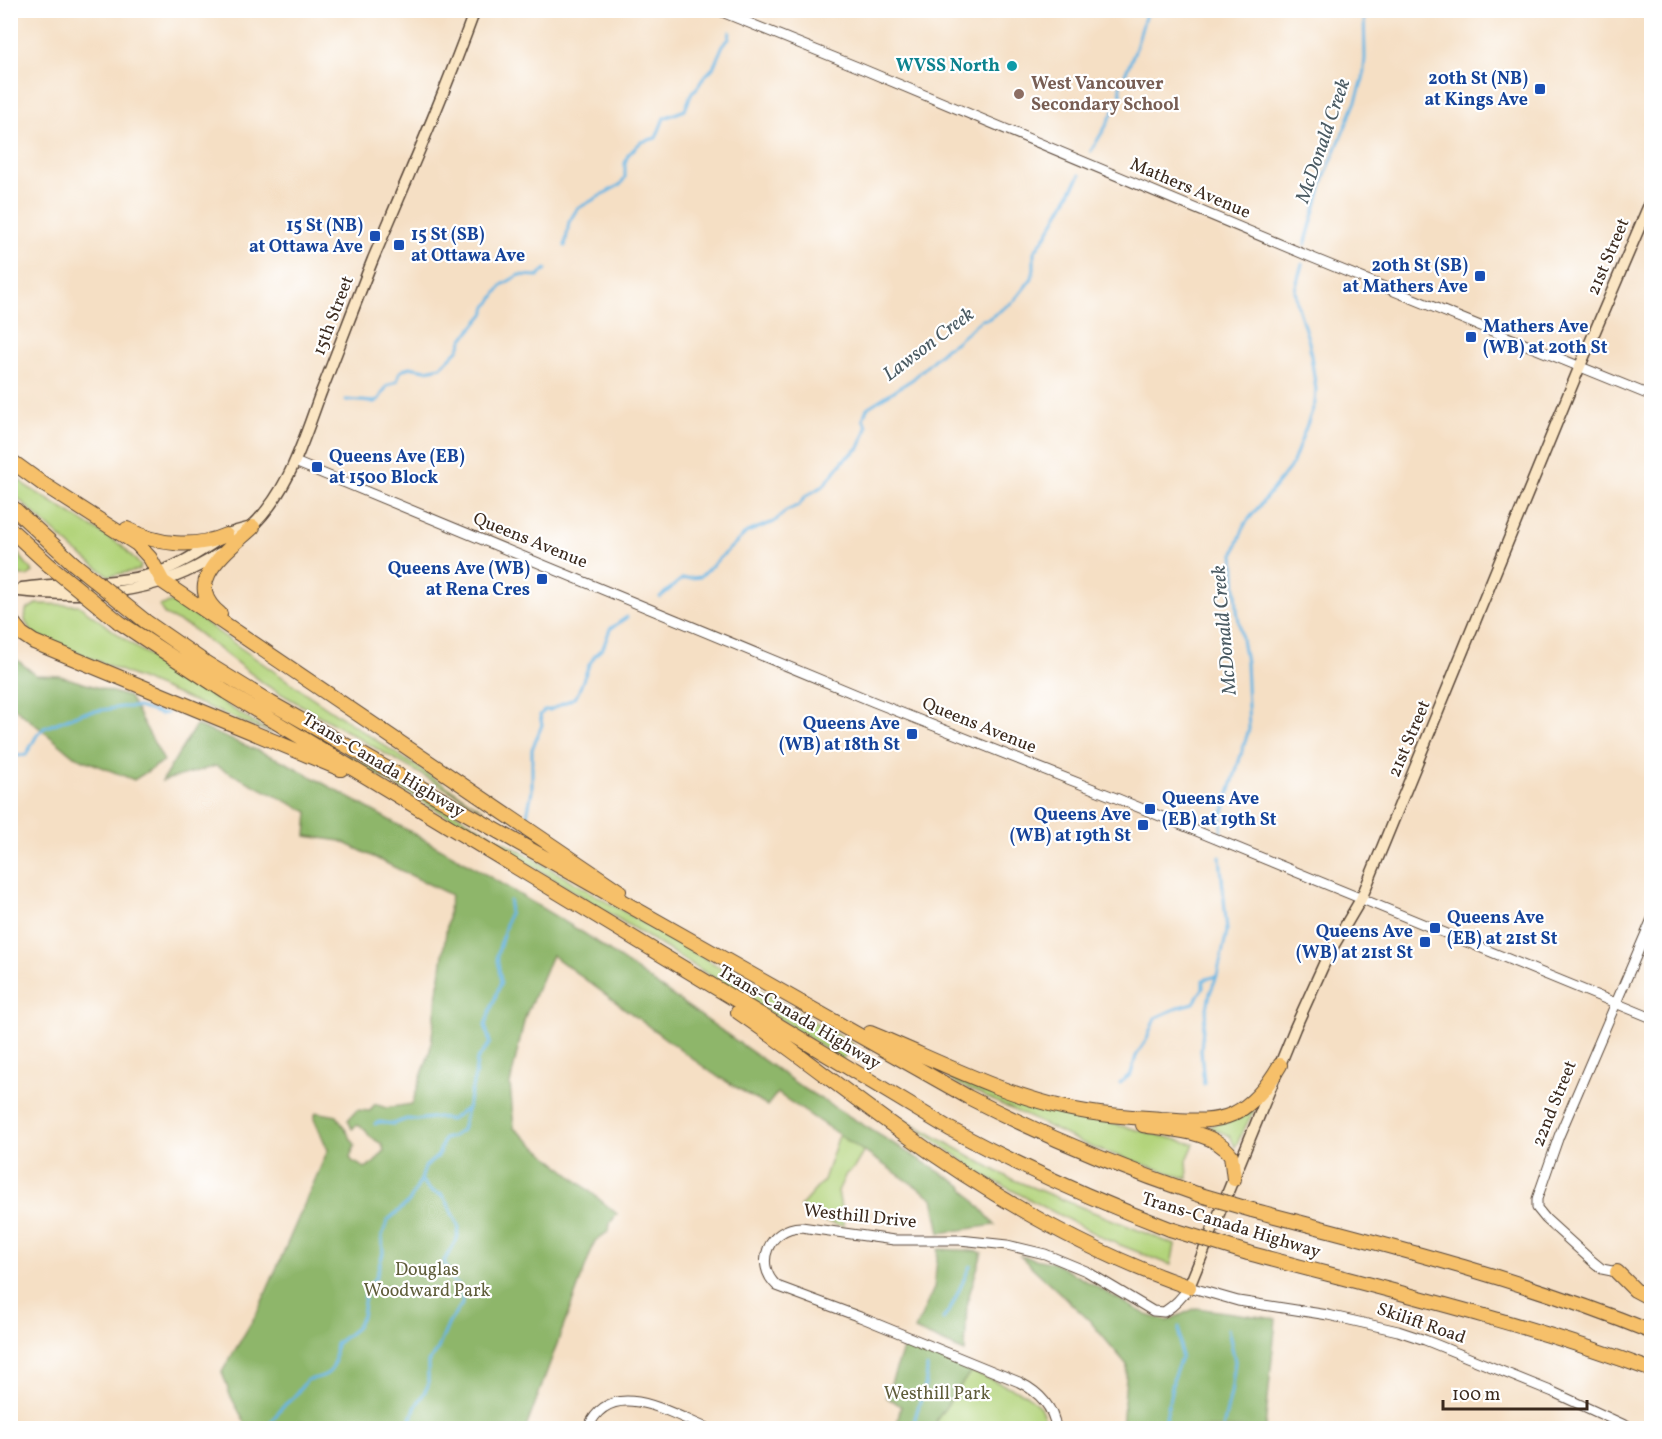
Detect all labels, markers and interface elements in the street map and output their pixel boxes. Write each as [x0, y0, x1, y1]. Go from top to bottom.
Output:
place label: WVSS North [896, 54, 1000, 79]
marker: WVSS North [1005, 59, 1019, 73]
place label: 20th St (NB) at Kings Ave [1424, 67, 1528, 113]
place label: West Vancouver Secondary School [1031, 72, 1180, 118]
water label: McDonald Creek [1289, 75, 1358, 208]
marker: 20th St (NB) at Kings Ave [1533, 82, 1547, 96]
marker: West Vancouver Secondary School [1012, 87, 1026, 101]
street label: Mathers Avenue [1126, 152, 1254, 226]
place label: 15 St (NB) at Ottawa Ave [249, 214, 363, 260]
street label: 21st Street [1582, 215, 1636, 299]
place label: 15 St (SB) at Ottawa Ave [411, 223, 525, 269]
marker: 15 St (NB) at Ottawa Ave [368, 229, 382, 243]
marker: 15 St (SB) at Ottawa Ave [392, 238, 406, 252]
place label: 20th St (SB) at Mathers Ave [1343, 254, 1468, 300]
marker: 20th St (SB) at Mathers Ave [1473, 269, 1487, 283]
street label: 15th Street [307, 273, 361, 359]
water label: Lawson Creek [877, 301, 981, 389]
place label: Mathers Ave (WB) at 20th St [1483, 315, 1608, 361]
marker: Mathers Ave (WB) at 20th St [1464, 330, 1478, 344]
place label: Queens Ave (EB) at 1500 Block [329, 445, 465, 491]
marker: Queens Ave (EB) at 1500 Block [310, 460, 324, 474]
street label: Queens Avenue [469, 507, 591, 575]
place label: Queens Ave (WB) at Rena Cres [388, 557, 530, 603]
water label: McDonald Creek [1205, 564, 1245, 697]
marker: Queens Ave (WB) at Rena Cres [535, 572, 549, 586]
street label: Queens Avenue [918, 692, 1040, 760]
street label: 21st Street [1383, 697, 1437, 781]
street label: Trans-Canada Highway [297, 707, 469, 825]
place label: Queens Ave (WB) at 18th St [779, 712, 900, 758]
marker: Queens Ave (WB) at 18th St [905, 727, 919, 741]
place label: Queens Ave (EB) at 19th St [1162, 787, 1277, 833]
marker: Queens Ave (EB) at 19th St [1143, 802, 1157, 816]
place label: Queens Ave (WB) at 19th St [1010, 803, 1131, 849]
marker: Queens Ave (WB) at 19th St [1136, 818, 1150, 832]
place label: Queens Ave (EB) at 21st St [1447, 906, 1558, 952]
place label: Queens Ave (WB) at 21st St [1296, 920, 1413, 966]
marker: Queens Ave (EB) at 21st St [1428, 921, 1442, 935]
marker: Queens Ave (WB) at 21st St [1418, 935, 1432, 949]
street label: Trans-Canada Highway [713, 959, 885, 1077]
street label: 22nd Street [1526, 1057, 1584, 1151]
street label: Trans-Canada Highway [1138, 1187, 1324, 1265]
street label: Westhill Drive [802, 1199, 918, 1235]
park label: Douglas Woodward Park [364, 1258, 491, 1304]
street label: Skilift Road [1373, 1297, 1469, 1351]
scale bar [1443, 1373, 1587, 1411]
park label: Westhill Park [884, 1382, 990, 1407]
text: 100 m [1452, 1383, 1501, 1408]

